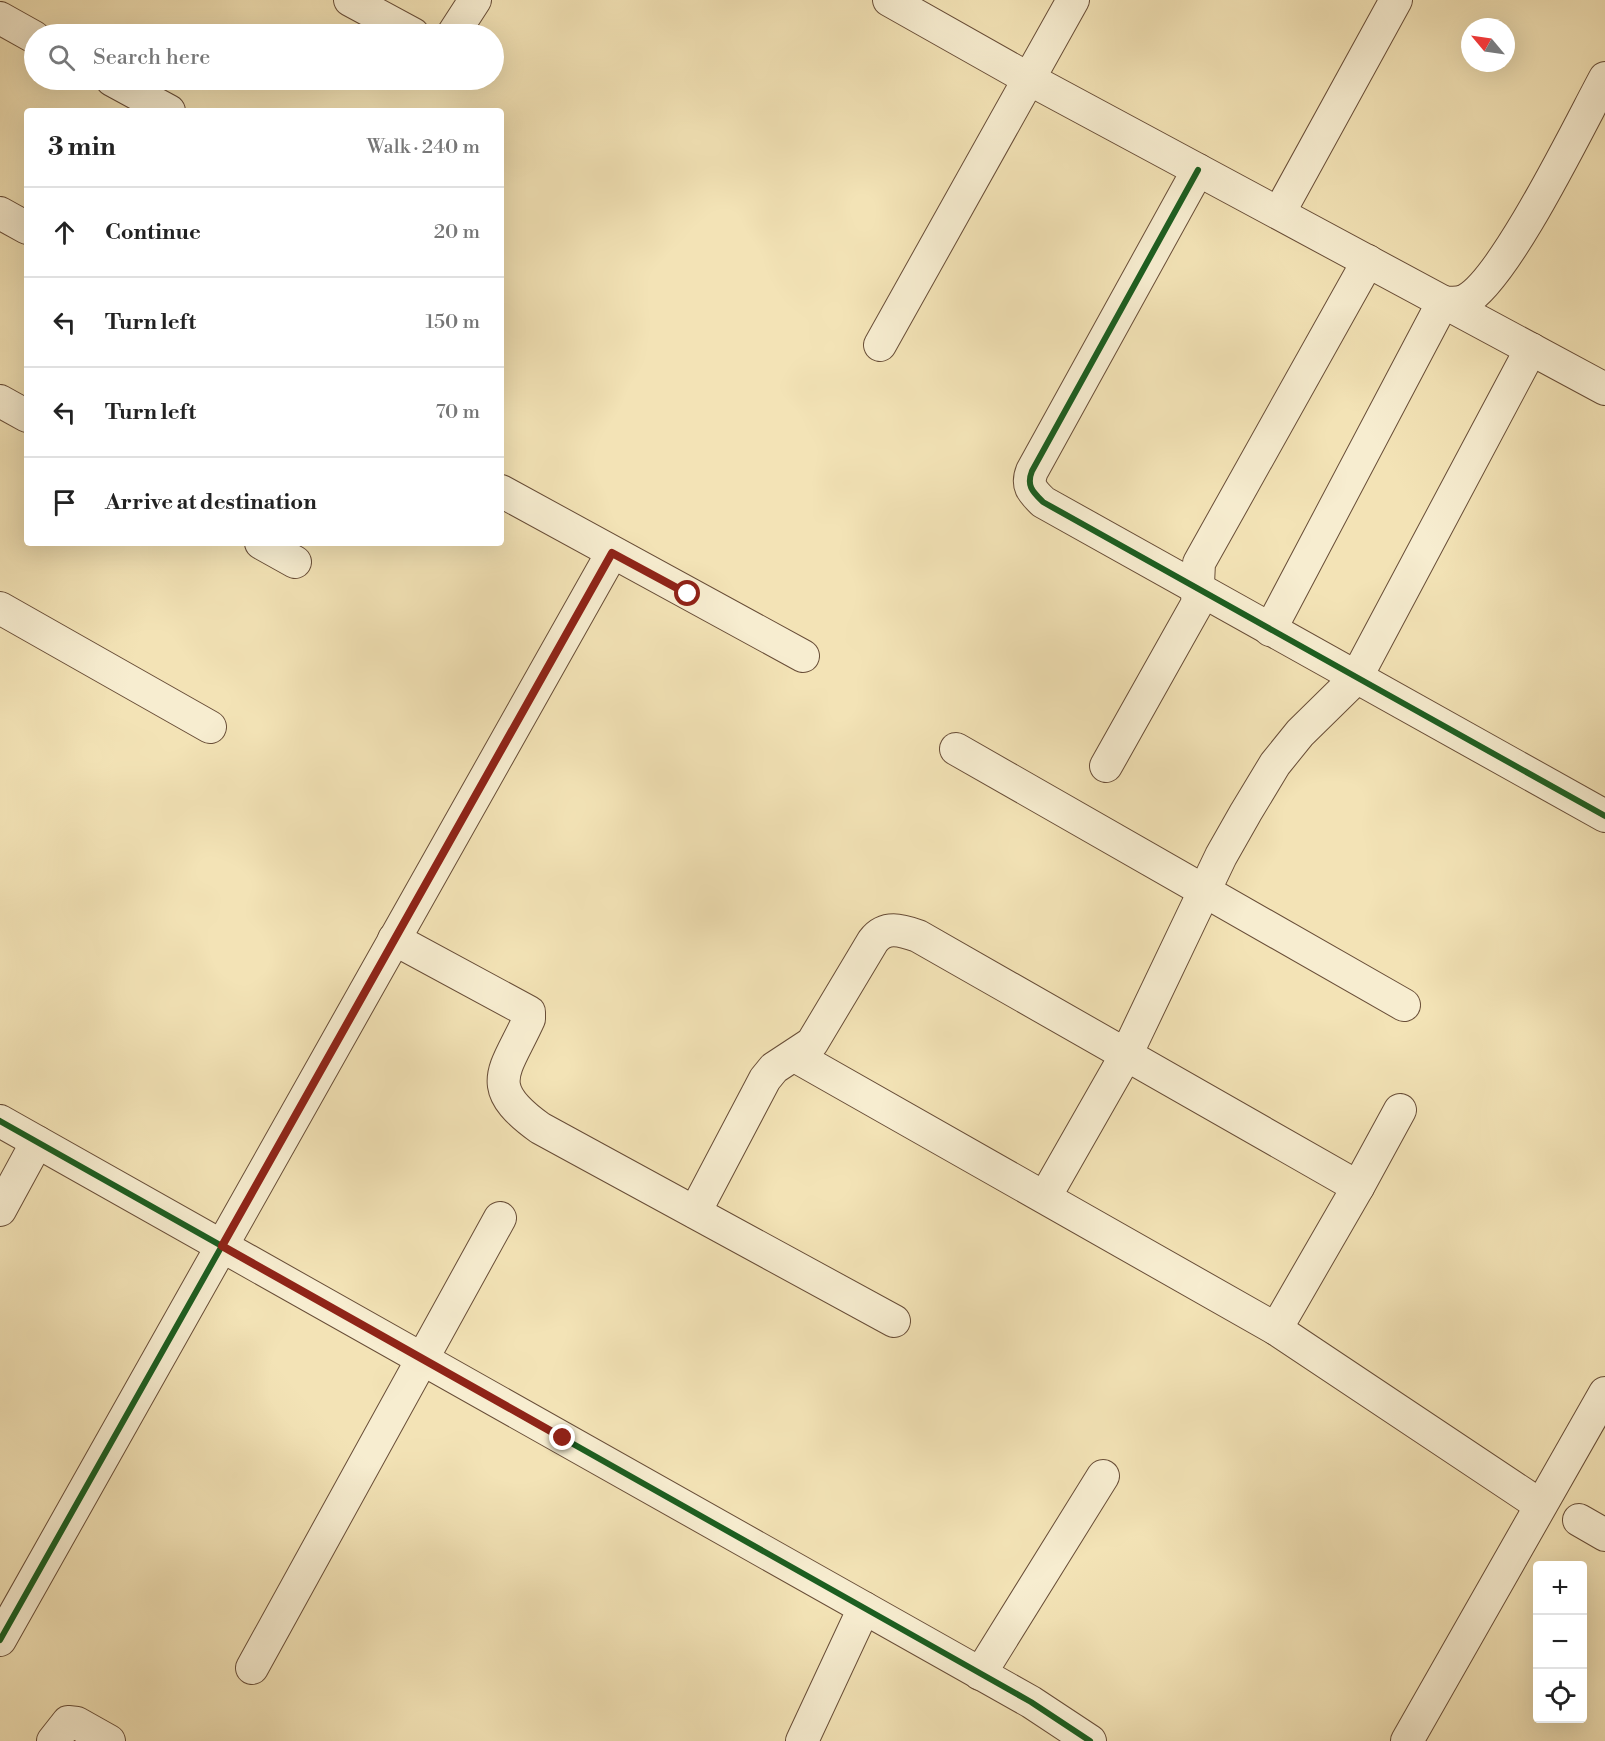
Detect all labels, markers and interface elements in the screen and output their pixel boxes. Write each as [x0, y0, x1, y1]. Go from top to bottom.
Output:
north arrow [1461, 18, 1515, 72]
search box [24, 24, 504, 90]
icon: search [45, 41, 78, 74]
text: Search here [93, 44, 210, 71]
text: 3 min [48, 131, 116, 163]
text: Walk · 240 m [367, 135, 480, 160]
icon: ahead [48, 216, 81, 249]
text: Continue [105, 219, 201, 246]
text: 20 m [434, 220, 480, 245]
icon: left [48, 306, 81, 339]
text: Turn left [105, 309, 196, 336]
text: 150 m [425, 310, 480, 335]
icon: left [48, 396, 81, 429]
text: Turn left [105, 399, 196, 426]
text: 70 m [436, 400, 480, 425]
icon: arrive [48, 486, 81, 519]
text: Arrive at destination [105, 489, 317, 516]
route start [674, 580, 700, 606]
route end [549, 1424, 575, 1450]
map controls [1533, 1561, 1587, 1723]
button: + [1533, 1561, 1587, 1615]
button: − [1533, 1615, 1587, 1669]
button: locate [1533, 1669, 1587, 1723]

